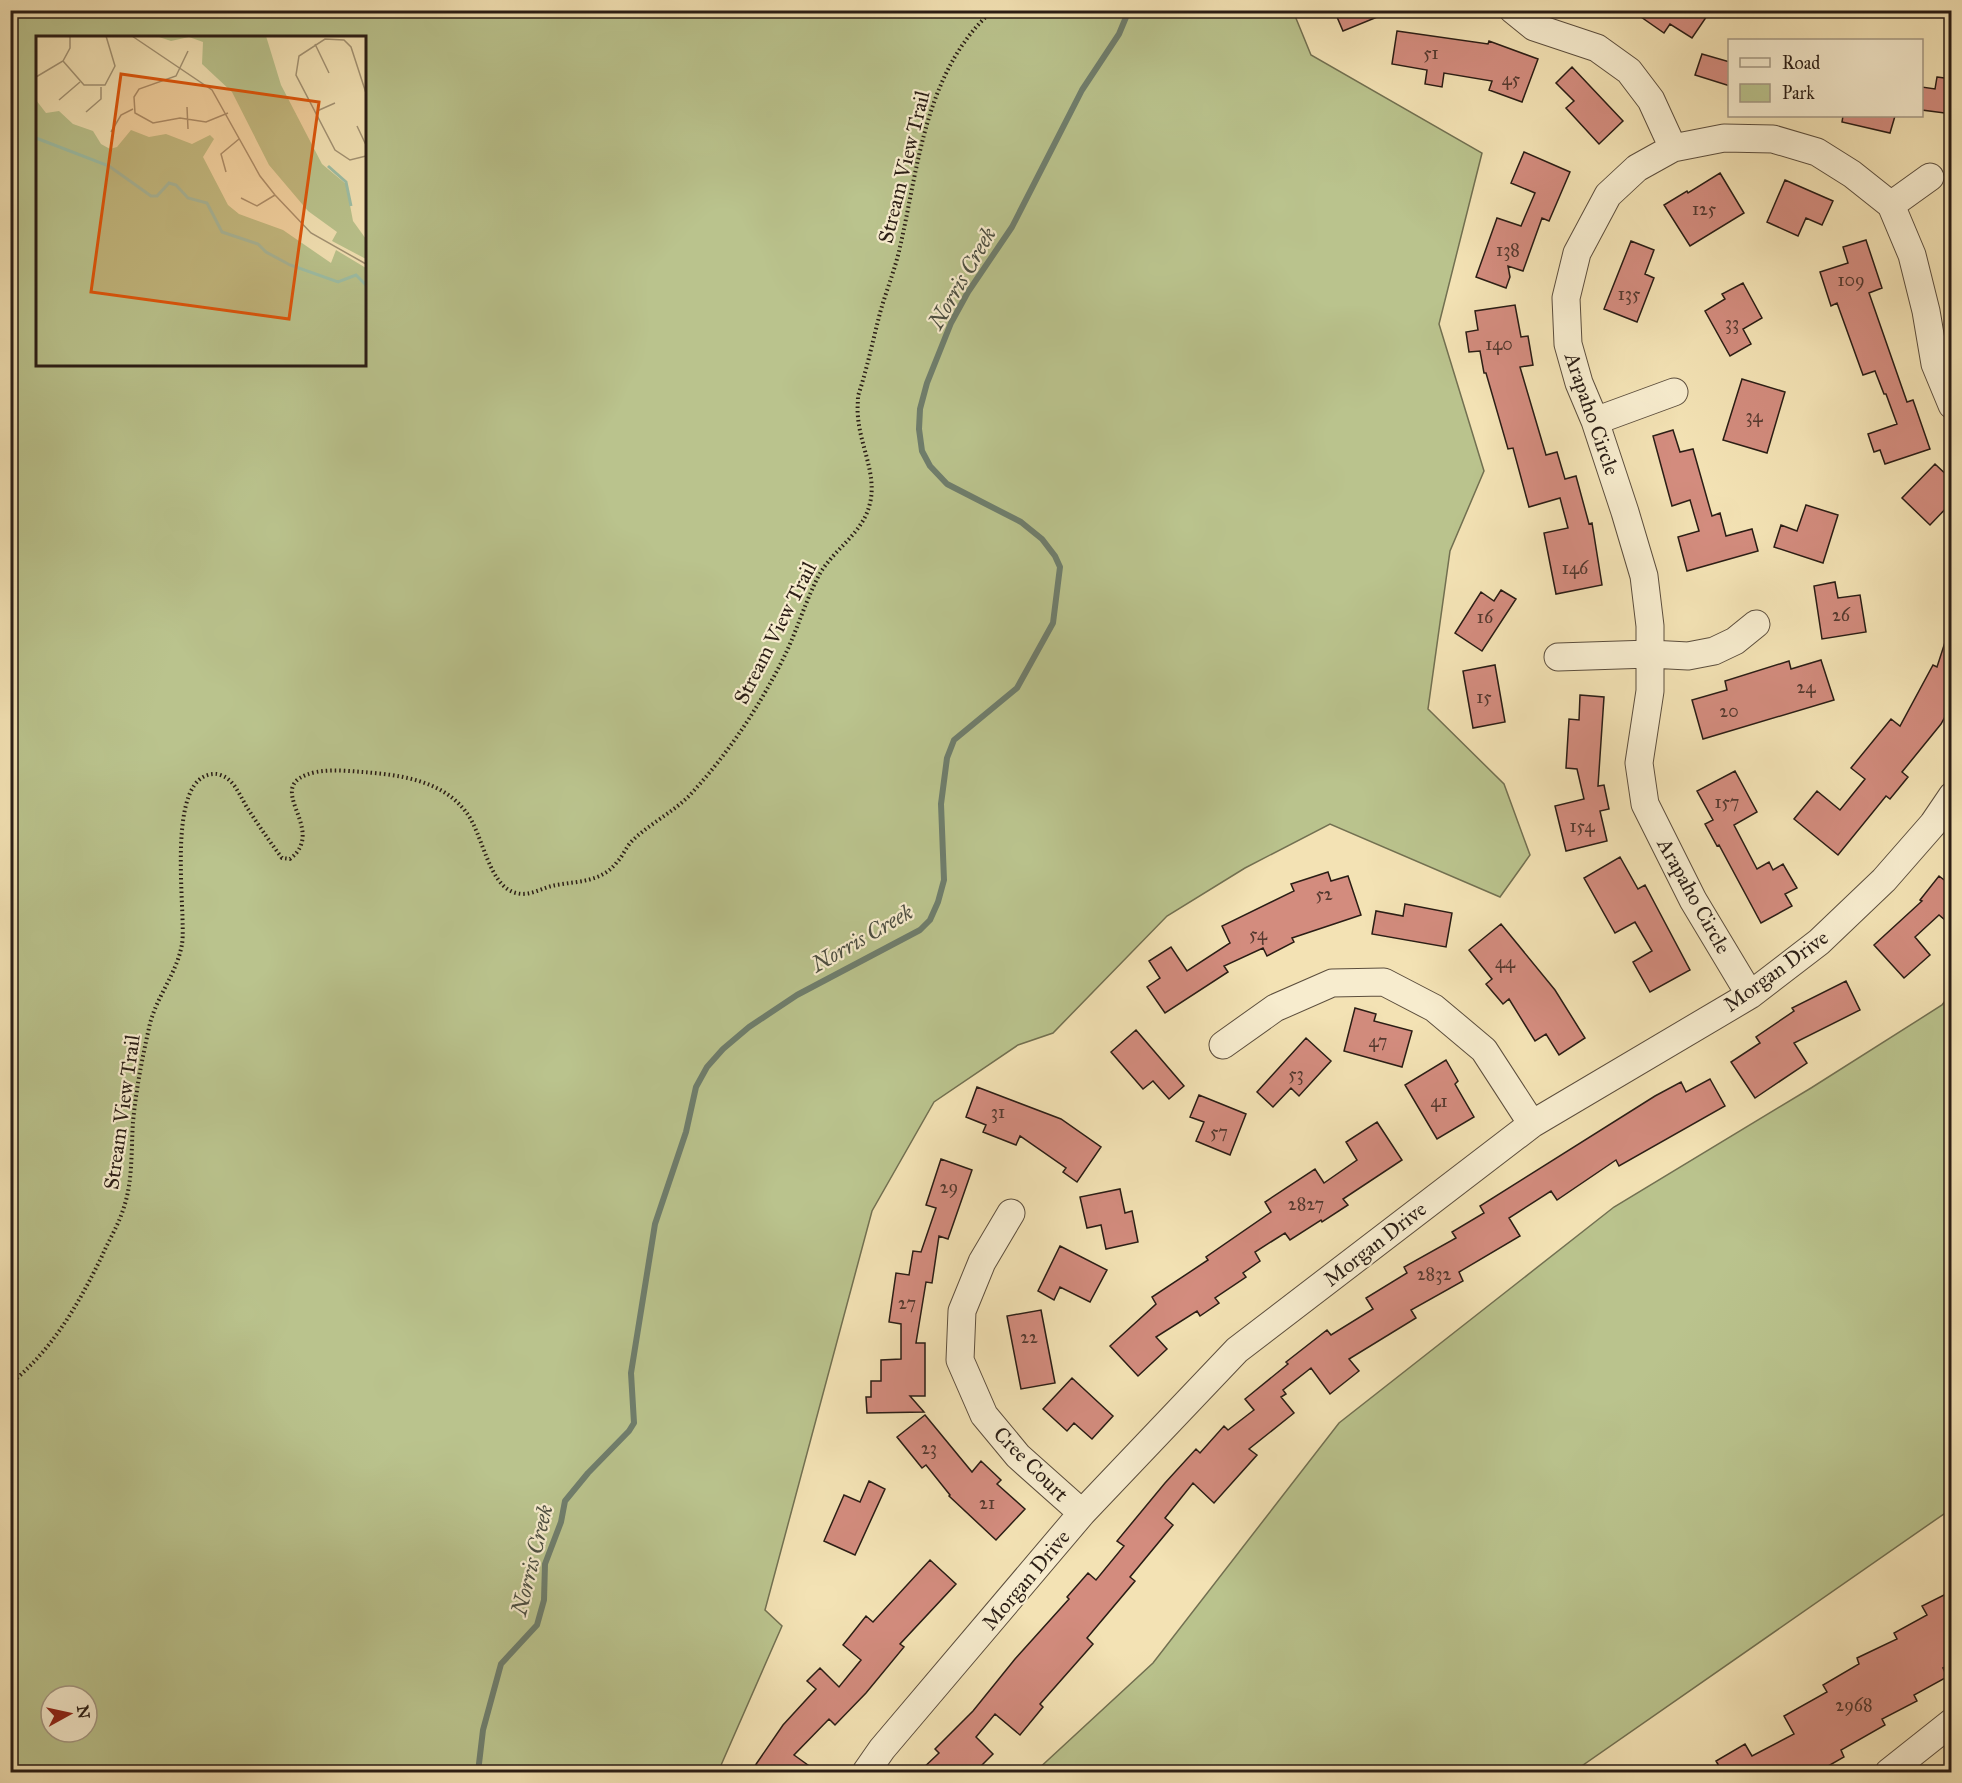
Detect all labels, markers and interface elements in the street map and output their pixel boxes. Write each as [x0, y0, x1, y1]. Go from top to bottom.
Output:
inset map [36, 36, 366, 366]
legend [1728, 39, 1923, 117]
house number: 51 [1423, 42, 1439, 64]
text: Road [1782, 52, 1820, 74]
house number: 45 [1502, 68, 1521, 90]
text: Park [1782, 82, 1815, 104]
street label: Stream View Trail [872, 88, 936, 246]
house number: 125 [1692, 198, 1717, 220]
water label: Norris Creek [921, 222, 1002, 335]
house number: 138 [1496, 239, 1520, 261]
house number: 109 [1837, 269, 1865, 291]
house number: 135 [1618, 283, 1641, 305]
house number: 33 [1725, 312, 1739, 334]
house number: 140 [1485, 333, 1513, 355]
street label: Arapaho Circle [1559, 348, 1625, 479]
house number: 34 [1745, 405, 1764, 427]
street label: Stream View Trail [728, 557, 822, 709]
house number: 146 [1562, 557, 1589, 579]
house number: 26 [1832, 604, 1851, 626]
house number: 16 [1477, 606, 1494, 628]
house number: 24 [1797, 676, 1816, 698]
house number: 15 [1476, 686, 1492, 708]
house number: 20 [1719, 700, 1739, 722]
house number: 157 [1715, 791, 1739, 813]
house number: 154 [1570, 815, 1595, 837]
street label: Arapaho Circle [1651, 833, 1737, 959]
house number: 52 [1315, 883, 1333, 905]
water label: Norris Creek [805, 898, 918, 979]
house number: 54 [1249, 923, 1268, 945]
street label: Morgan Drive [1719, 924, 1834, 1018]
house number: 44 [1495, 951, 1516, 973]
house number: 47 [1369, 1030, 1387, 1052]
street label: Stream View Trail [98, 1032, 146, 1191]
house number: 53 [1288, 1063, 1304, 1085]
house number: 41 [1430, 1090, 1448, 1112]
house number: 31 [991, 1101, 1005, 1123]
house number: 57 [1210, 1121, 1228, 1143]
house number: 29 [940, 1176, 958, 1198]
house number: 2827 [1288, 1193, 1324, 1215]
street label: Morgan Drive [1319, 1196, 1432, 1292]
house number: 2832 [1417, 1263, 1451, 1285]
house number: 27 [898, 1292, 916, 1314]
house number: 22 [1020, 1326, 1038, 1348]
street label: Cree Court [988, 1421, 1074, 1507]
house number: 23 [921, 1437, 937, 1459]
house number: 21 [979, 1492, 995, 1514]
water label: Norris Creek [505, 1502, 559, 1620]
street label: Morgan Drive [976, 1524, 1076, 1635]
north arrow [39, 1684, 99, 1744]
house number: 2968 [1835, 1694, 1873, 1716]
text: N [73, 1704, 94, 1720]

